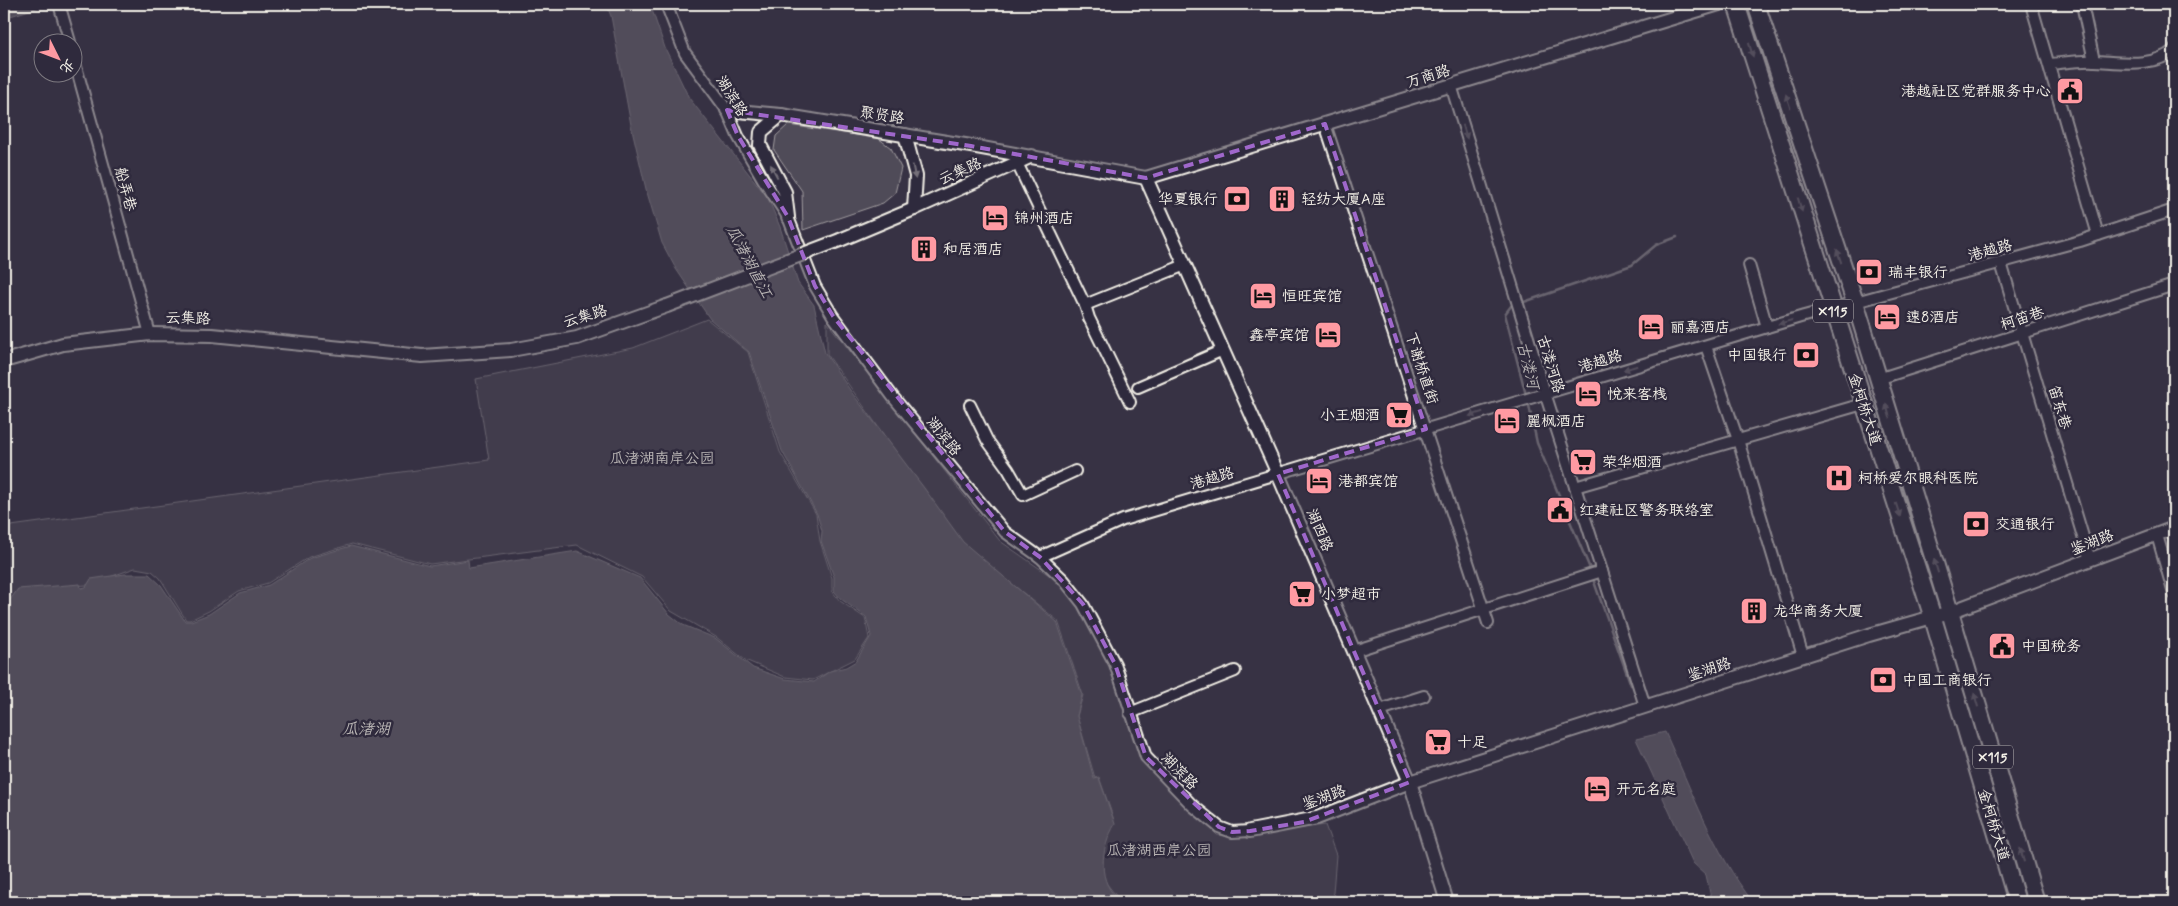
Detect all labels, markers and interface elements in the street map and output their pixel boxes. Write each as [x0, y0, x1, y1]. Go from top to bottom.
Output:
north arrow [32, 32, 82, 82]
one-way arrow [1748, 43, 1755, 58]
text: 北 [56, 55, 78, 77]
street label: 万商路 [1404, 61, 1453, 93]
street label: 湖滨路 [711, 72, 752, 121]
public building icon: 港越社区党群服务中心 [2055, 76, 2085, 106]
place label: 港越社区党群服务中心 [1901, 82, 2051, 102]
one-way arrow [1784, 94, 1791, 109]
street label: 聚贤路 [858, 103, 906, 129]
one-way arrow [1462, 125, 1470, 140]
street label: 云集路 [936, 154, 985, 190]
one-way arrow [770, 163, 778, 178]
one-way arrow [911, 164, 919, 180]
street label: 船弄巷 [110, 165, 141, 214]
bank icon: 华夏银行 [1222, 184, 1252, 214]
building icon: 轻纺大厦A座 [1267, 184, 1297, 214]
place label: 华夏银行 [1158, 190, 1218, 210]
place label: 轻纺大厦A座 [1301, 190, 1386, 210]
one-way arrow [1796, 198, 1804, 213]
hotel icon: 锦州酒店 [980, 203, 1010, 233]
place label: 锦州酒店 [1014, 209, 1074, 229]
water label: 瓜渚湖直江 [721, 221, 777, 303]
building icon: 和居酒店 [909, 234, 939, 264]
street label: 港越路 [1966, 235, 2015, 266]
place label: 和居酒店 [943, 240, 1003, 260]
one-way arrow [1835, 248, 1842, 263]
bank icon: 瑞丰银行 [1854, 257, 1884, 287]
place label: 瑞丰银行 [1888, 263, 1948, 283]
hotel icon: 恒旺宾馆 [1248, 281, 1278, 311]
place label: 恒旺宾馆 [1282, 287, 1342, 307]
road number: X115 [1813, 300, 1853, 322]
street label: 云集路 [561, 301, 610, 333]
hotel icon: 速8酒店 [1872, 302, 1902, 332]
street label: 柯笛巷 [1998, 302, 2047, 335]
place label: 速8酒店 [1906, 308, 1959, 328]
street label: 云集路 [165, 309, 211, 329]
hotel icon: 丽嘉酒店 [1636, 312, 1666, 342]
place label: 丽嘉酒店 [1670, 318, 1730, 338]
one-way arrow [1778, 318, 1793, 326]
hotel icon: 鑫亭宾馆 [1313, 320, 1343, 350]
place label: 鑫亭宾馆 [1249, 326, 1309, 346]
street label: 下谢桥直街 [1400, 330, 1442, 407]
street label: 古溇河路 [1532, 333, 1568, 396]
water label: 古溇河 [1512, 340, 1544, 394]
bank icon: 中国银行 [1791, 340, 1821, 370]
street label: 港越路 [1576, 346, 1625, 378]
place label: 中国银行 [1727, 346, 1787, 366]
one-way arrow [1622, 365, 1637, 373]
street label: 金柯桥大道 [1843, 371, 1885, 448]
hotel icon: 悦来客栈 [1573, 379, 1603, 409]
street label: 笛东巷 [2043, 383, 2075, 432]
place label: 悦来客栈 [1607, 385, 1667, 405]
supermarket icon: 小王烟酒 [1384, 400, 1414, 430]
one-way arrow [1884, 403, 1891, 418]
place label: 小王烟酒 [1320, 406, 1380, 426]
hotel icon: 麗枫酒店 [1492, 406, 1522, 436]
one-way arrow [1468, 411, 1483, 419]
place label: 麗枫酒店 [1526, 412, 1586, 432]
street label: 湖滨路 [921, 413, 965, 460]
supermarket icon: 荣华烟酒 [1568, 447, 1598, 477]
park label: 瓜渚湖南岸公园 [609, 449, 715, 469]
place label: 荣华烟酒 [1602, 453, 1662, 473]
street label: 港越路 [1188, 463, 1237, 495]
hospital icon: 柯桥爱尔眼科医院 [1824, 463, 1854, 493]
hotel icon: 港都宾馆 [1304, 466, 1334, 496]
place label: 柯桥爱尔眼科医院 [1858, 469, 1978, 489]
place label: 港都宾馆 [1338, 472, 1398, 492]
public building icon: 红建社区警务联络室 [1545, 495, 1575, 525]
place label: 红建社区警务联络室 [1579, 501, 1714, 521]
one-way arrow [1894, 503, 1902, 518]
street label: 湖西路 [1301, 506, 1337, 555]
bank icon: 交通银行 [1961, 509, 1991, 539]
place label: 交通银行 [1995, 515, 2055, 535]
street label: 鉴湖路 [2068, 526, 2117, 560]
one-way arrow [1931, 558, 1939, 573]
supermarket icon: 小梦超市 [1287, 579, 1317, 609]
place label: 小梦超市 [1321, 585, 1381, 605]
building icon: 龙华商务大厦 [1739, 596, 1769, 626]
place label: 龙华商务大厦 [1773, 602, 1863, 622]
public building icon: 中国税务 [1987, 631, 2017, 661]
place label: 中国税务 [2021, 637, 2081, 657]
street label: 鉴湖路 [1685, 653, 1734, 686]
bank icon: 中国工商银行 [1868, 665, 1898, 695]
place label: 中国工商银行 [1902, 671, 1992, 691]
one-way arrow [1971, 692, 1979, 707]
water label: 瓜渚湖 [342, 719, 392, 740]
supermarket icon: 十足 [1423, 727, 1453, 757]
place label: 十足 [1457, 733, 1487, 753]
road number: X115 [1973, 746, 2013, 769]
street label: 湖滨路 [1156, 749, 1202, 795]
hotel icon: 开元名庭 [1582, 774, 1612, 804]
place label: 开元名庭 [1616, 780, 1676, 800]
street label: 鉴湖路 [1300, 781, 1349, 815]
street label: 金柯桥大道 [1973, 786, 2014, 864]
park label: 瓜渚湖西岸公园 [1106, 841, 1212, 861]
one-way arrow [2017, 848, 2025, 863]

